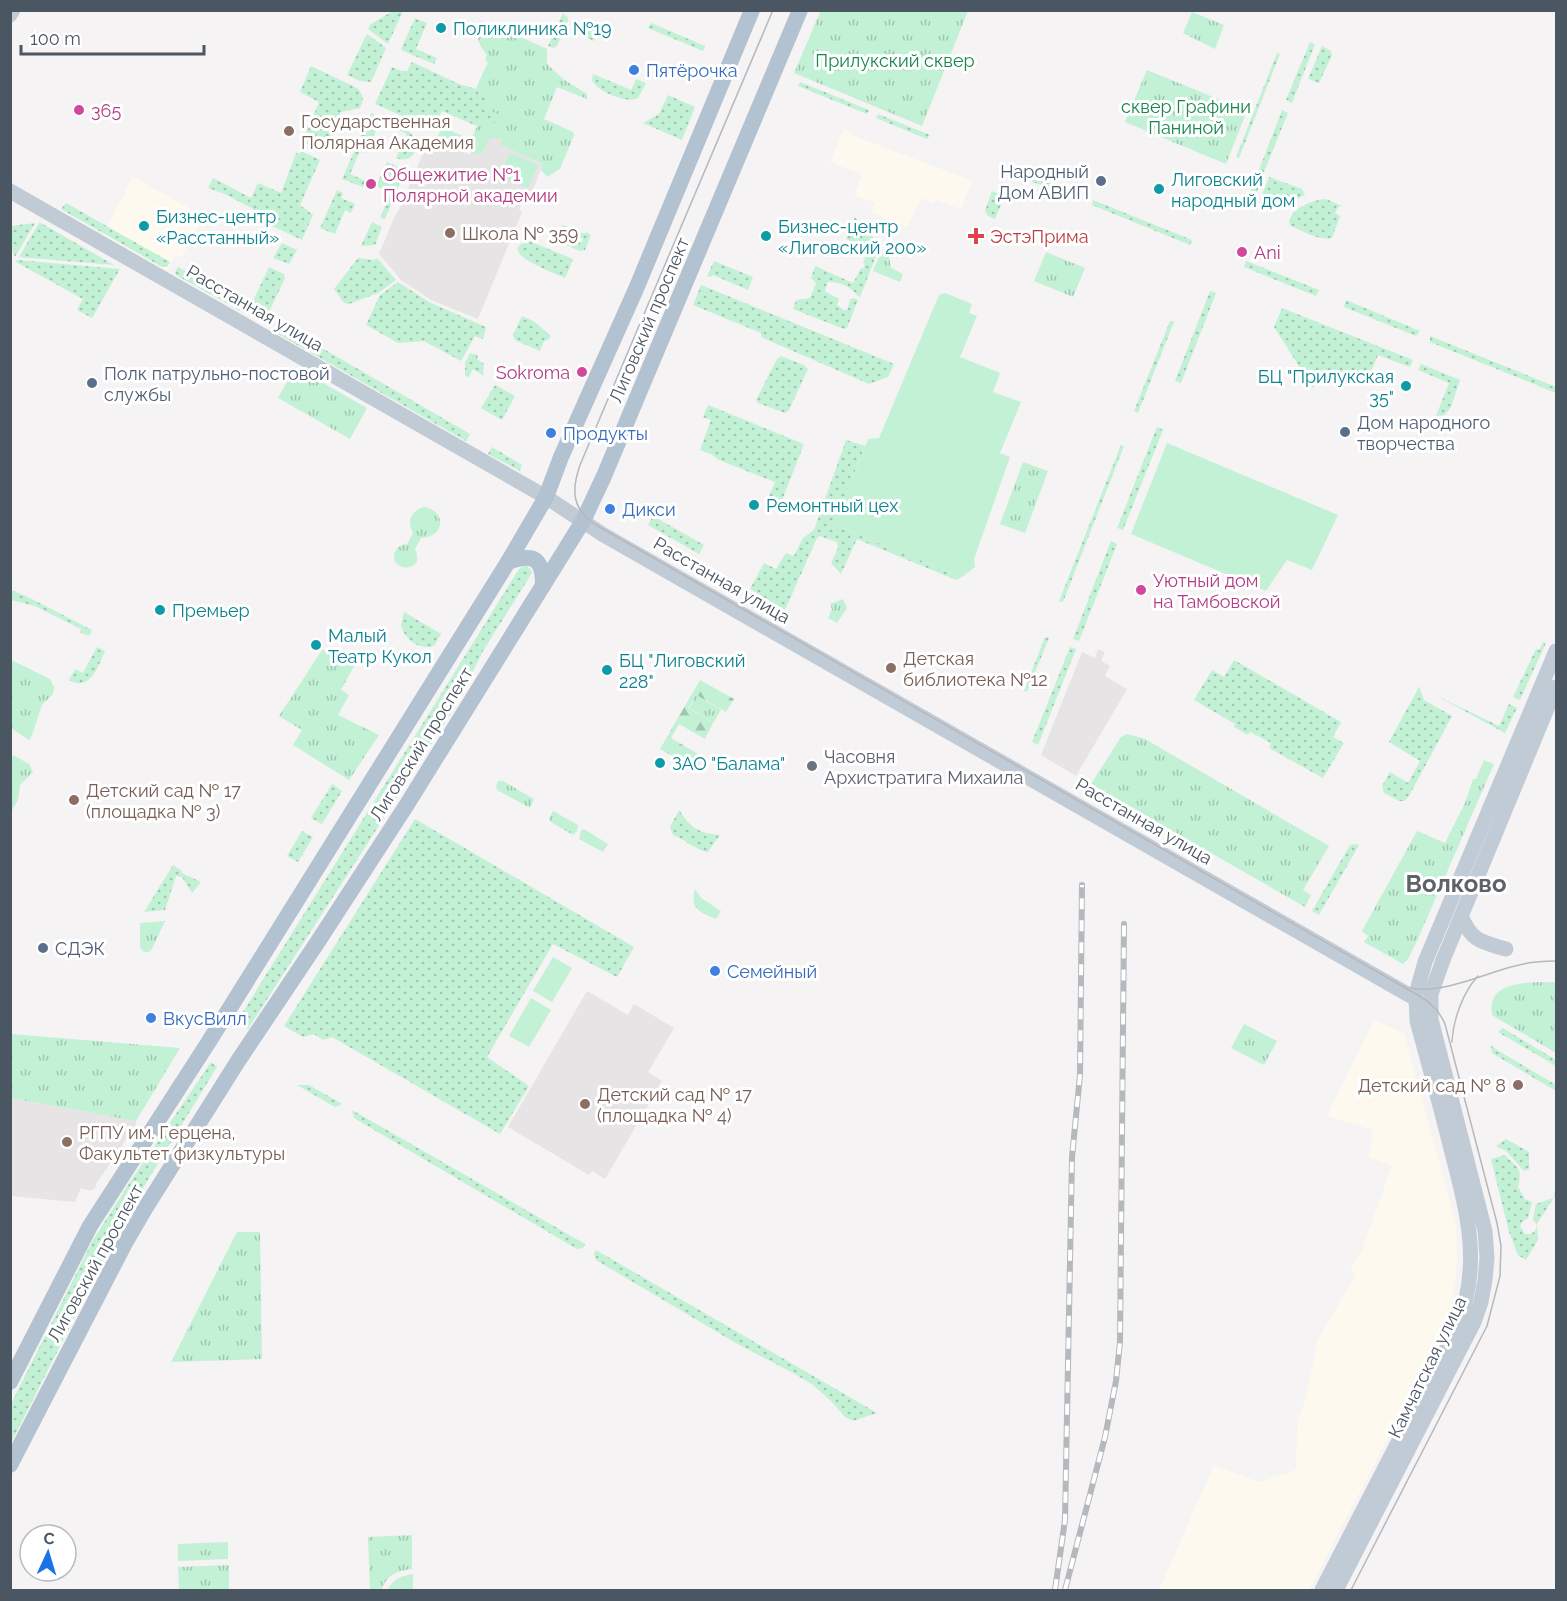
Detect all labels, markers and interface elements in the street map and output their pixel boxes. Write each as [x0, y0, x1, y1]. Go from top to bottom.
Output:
scale bar [21, 18, 204, 56]
place label: Поликлиника №19 [453, 18, 611, 39]
marker: Поликлиника №19 [434, 21, 448, 35]
text: 100 m [30, 28, 81, 49]
park label: Прилукский сквер [815, 50, 975, 71]
place label: Пятёрочка [646, 60, 738, 81]
marker: Пятёрочка [627, 63, 641, 77]
park label: сквер Графини Паниной [1121, 96, 1251, 138]
place label: 365 [91, 100, 121, 121]
marker: 365 [72, 103, 86, 117]
place label: Государственная Полярная Академия [301, 111, 474, 153]
marker: Государственная Полярная Академия [282, 124, 296, 138]
place label: Народный Дом АВИП [997, 161, 1089, 203]
place label: Общежитие №1 Полярной академии [383, 164, 558, 206]
place label: Лиговский народный дом [1171, 169, 1295, 211]
marker: Народный Дом АВИП [1094, 174, 1108, 188]
marker: Общежитие №1 Полярной академии [364, 177, 378, 191]
marker: Лиговский народный дом [1152, 182, 1166, 196]
place label: Бизнес-центр «Расстанный» [156, 206, 279, 248]
place label: Бизнес-центр «Лиговский 200» [778, 216, 927, 258]
marker: Бизнес-центр «Расстанный» [137, 219, 151, 233]
place label: Школа № 359 [462, 223, 578, 244]
marker: Школа № 359 [443, 226, 457, 240]
place label: ЭстэПрима [990, 226, 1088, 247]
marker: ЭстэПрима [967, 227, 985, 245]
marker: Бизнес-центр «Лиговский 200» [759, 229, 773, 243]
street label: Лиговский проспект [605, 234, 693, 406]
place label: Ani [1254, 242, 1281, 263]
marker: Ani [1235, 245, 1249, 259]
street label: Расстанная улица [183, 260, 327, 356]
place label: Sokroma [496, 362, 570, 383]
place label: Полк патрульно-постовой службы [104, 363, 330, 405]
marker: Sokroma [575, 365, 589, 379]
place label: БЦ "Прилукская 35" [1258, 366, 1394, 408]
marker: Полк патрульно-постовой службы [85, 376, 99, 390]
marker: БЦ "Прилукская 35" [1399, 379, 1413, 393]
place label: Дом народного творчества [1357, 412, 1490, 454]
place label: Продукты [563, 423, 648, 444]
marker: Дом народного творчества [1338, 425, 1352, 439]
marker: Продукты [544, 426, 558, 440]
place label: Ремонтный цех [766, 495, 898, 516]
marker: Ремонтный цех [747, 498, 761, 512]
place label: Дикси [622, 499, 676, 520]
marker: Дикси [603, 502, 617, 516]
street label: Расстанная улица [650, 532, 794, 628]
place label: Уютный дом на Тамбовской [1153, 570, 1280, 612]
marker: Уютный дом на Тамбовской [1134, 583, 1148, 597]
place label: Премьер [172, 600, 250, 621]
marker: Премьер [153, 603, 167, 617]
place label: Малый Театр Кукол [328, 625, 432, 667]
marker: Малый Театр Кукол [309, 638, 323, 652]
place label: Детская библиотека №12 [903, 648, 1048, 690]
place label: БЦ "Лиговский 228" [619, 650, 745, 692]
marker: Детская библиотека №12 [884, 661, 898, 675]
street label: Лиговский проспект [365, 663, 477, 825]
marker: БЦ "Лиговский 228" [600, 663, 614, 677]
place label: Часовня Архистратига Михаила [824, 746, 1023, 788]
place label: ЗАО "Балама" [672, 753, 785, 774]
marker: ЗАО "Балама" [653, 756, 667, 770]
marker: Часовня Архистратига Михаила [805, 759, 819, 773]
street label: Расстанная улица [1072, 773, 1216, 869]
place label: Детский сад № 17 (площадка № 3) [86, 780, 241, 822]
marker: Детский сад № 17 (площадка № 3) [67, 793, 81, 807]
district label: Волково [1406, 869, 1506, 898]
place label: СДЭК [55, 938, 105, 959]
marker: СДЭК [36, 941, 50, 955]
place label: Семейный [727, 961, 817, 982]
marker: Семейный [708, 964, 722, 978]
place label: ВкусВилл [163, 1008, 247, 1029]
marker: ВкусВилл [144, 1011, 158, 1025]
place label: Детский сад № 8 [1358, 1075, 1506, 1096]
marker: Детский сад № 8 [1511, 1078, 1525, 1092]
place label: Детский сад № 17 (площадка № 4) [597, 1084, 752, 1126]
marker: Детский сад № 17 (площадка № 4) [578, 1097, 592, 1111]
place label: РГПУ им. Герцена, Факультет физкультуры [79, 1122, 285, 1164]
marker: РГПУ им. Герцена, Факультет физкультуры [60, 1135, 74, 1149]
street label: Лиговский проспект [43, 1180, 147, 1346]
street label: Камчатская улица [1384, 1293, 1470, 1441]
north arrow [18, 1523, 78, 1583]
text: С [43, 1529, 55, 1548]

